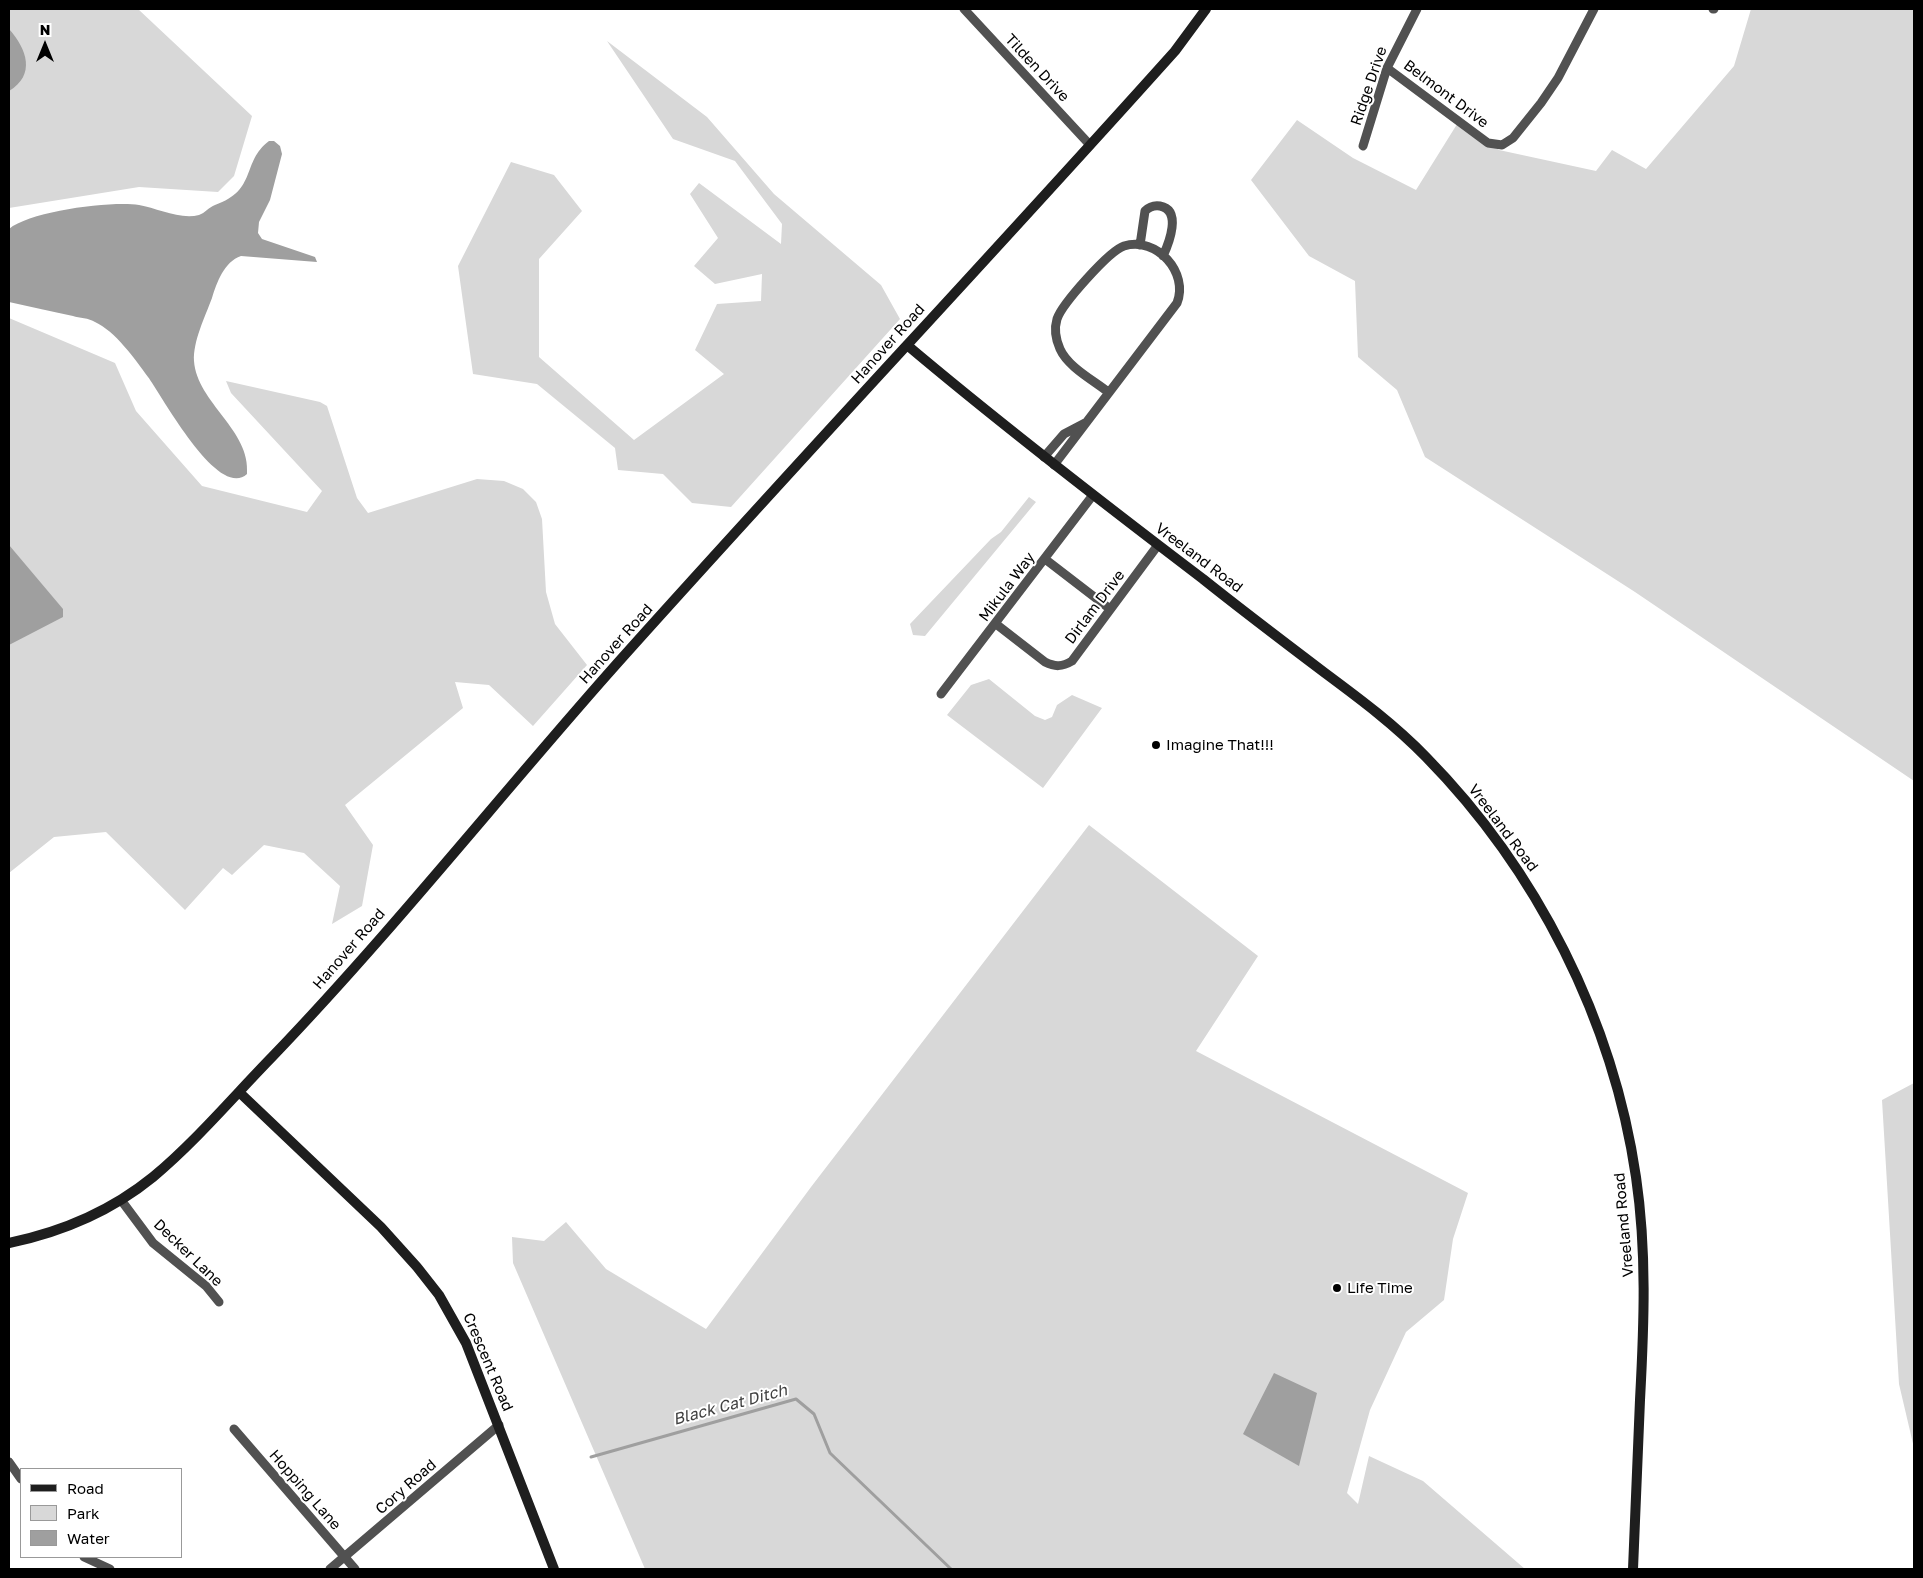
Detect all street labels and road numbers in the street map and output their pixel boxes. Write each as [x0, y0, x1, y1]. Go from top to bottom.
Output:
street label: Tilden Drive [1001, 30, 1073, 106]
street label: Ridge Drive [1347, 44, 1391, 128]
street label: Belmont Drive [1400, 56, 1492, 132]
street label: Hanover Road [848, 300, 928, 388]
street label: Vreeland Road [1152, 519, 1246, 597]
street label: Mikula Way [975, 549, 1039, 625]
street label: Dirlam Drive [1061, 567, 1129, 647]
street label: Hanover Road [576, 600, 656, 688]
street label: Vreeland Road [1464, 781, 1542, 875]
street label: Hanover Road [309, 905, 389, 993]
street label: Vreeland Road [1610, 1172, 1638, 1278]
street label: Decker Lane [150, 1216, 226, 1290]
street label: Crescent Road [459, 1310, 517, 1414]
street label: Hopping Lane [265, 1446, 345, 1534]
street label: Cory Road [372, 1456, 440, 1518]

